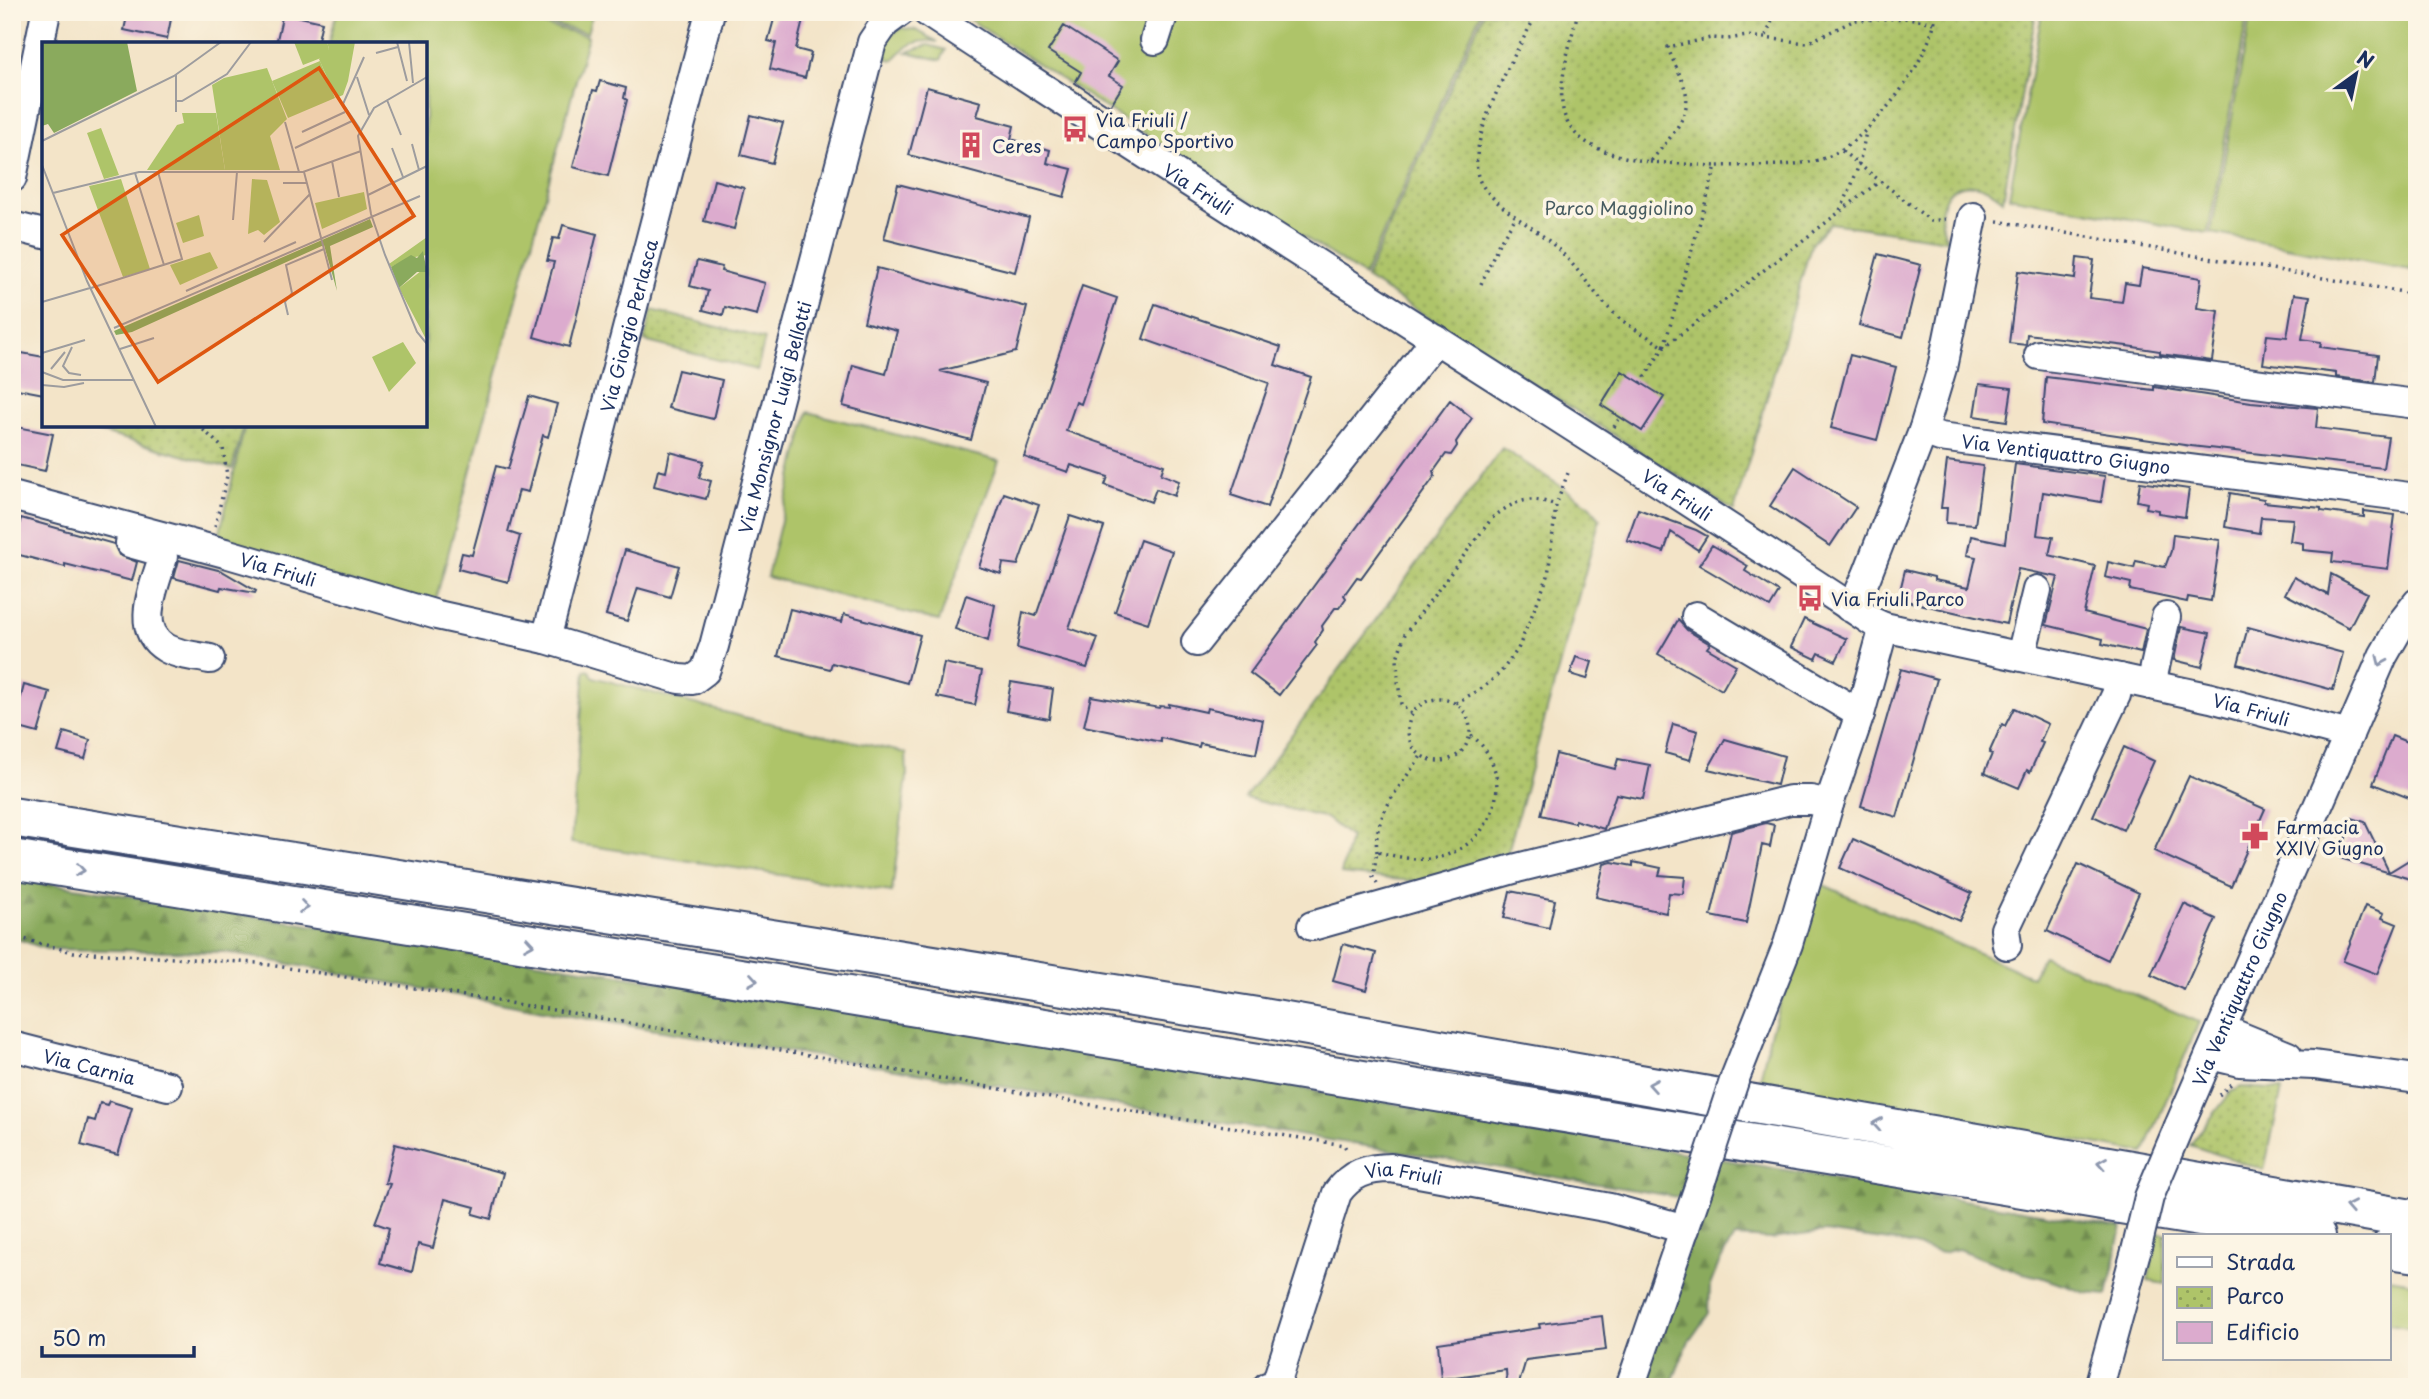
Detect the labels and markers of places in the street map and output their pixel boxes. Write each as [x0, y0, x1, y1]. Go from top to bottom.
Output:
place label: Via Friuli / Campo Sportivo [1096, 106, 1234, 154]
bus stop icon: Via Friuli / Campo Sportivo [1060, 114, 1090, 144]
building icon: Ceres [956, 130, 986, 160]
place label: Ceres [992, 132, 1041, 159]
bus stop icon: Via Friuli Parco [1795, 583, 1825, 613]
place label: Via Friuli Parco [1831, 585, 1964, 612]
place label: Farmacia XXIV Giugno [2276, 813, 2384, 861]
pharmacy icon: Farmacia XXIV Giugno [2240, 821, 2270, 851]

